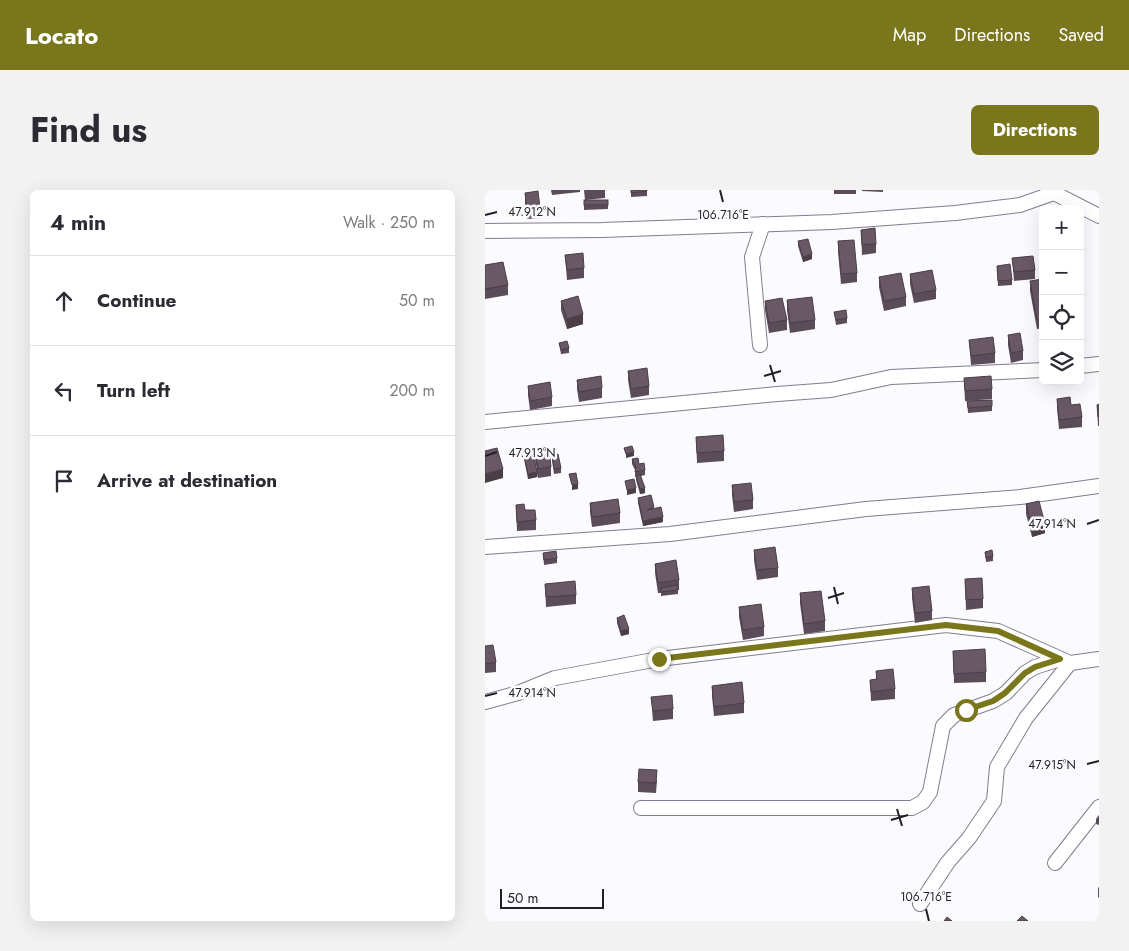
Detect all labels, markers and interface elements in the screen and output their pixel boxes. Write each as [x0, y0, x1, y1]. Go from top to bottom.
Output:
text: Locato [25, 18, 98, 53]
text: Map [893, 22, 926, 48]
text: Directions [954, 22, 1030, 48]
text: Saved [1058, 22, 1104, 48]
text: Find us [30, 105, 147, 155]
button: Directions [971, 105, 1099, 155]
text: 47.912°N [508, 203, 556, 221]
map controls [1039, 205, 1084, 385]
button: + [1039, 205, 1084, 250]
text: 106.716°E [697, 206, 749, 224]
text: 4 min [50, 208, 106, 238]
text: Walk · 250 m [343, 211, 435, 234]
button: − [1039, 250, 1084, 295]
icon: ahead [50, 287, 78, 315]
text: Continue [97, 287, 176, 314]
text: 50 m [399, 289, 435, 312]
button: locate [1039, 295, 1084, 340]
button: layers [1039, 340, 1084, 385]
icon: left [50, 377, 78, 405]
text: Turn left [97, 377, 170, 404]
text: 200 m [389, 379, 435, 402]
text: 47.913°N [508, 444, 556, 462]
icon: arrive [50, 467, 78, 495]
text: Arrive at destination [97, 467, 277, 494]
text: 47.914°N [1028, 515, 1076, 533]
route end [648, 648, 671, 671]
text: 47.914°N [508, 684, 556, 702]
route start [955, 699, 978, 722]
text: 47.915°N [1028, 756, 1076, 774]
scale bar [500, 886, 604, 909]
text: 50 m [507, 888, 538, 908]
text: 106.716°E [900, 888, 952, 906]

